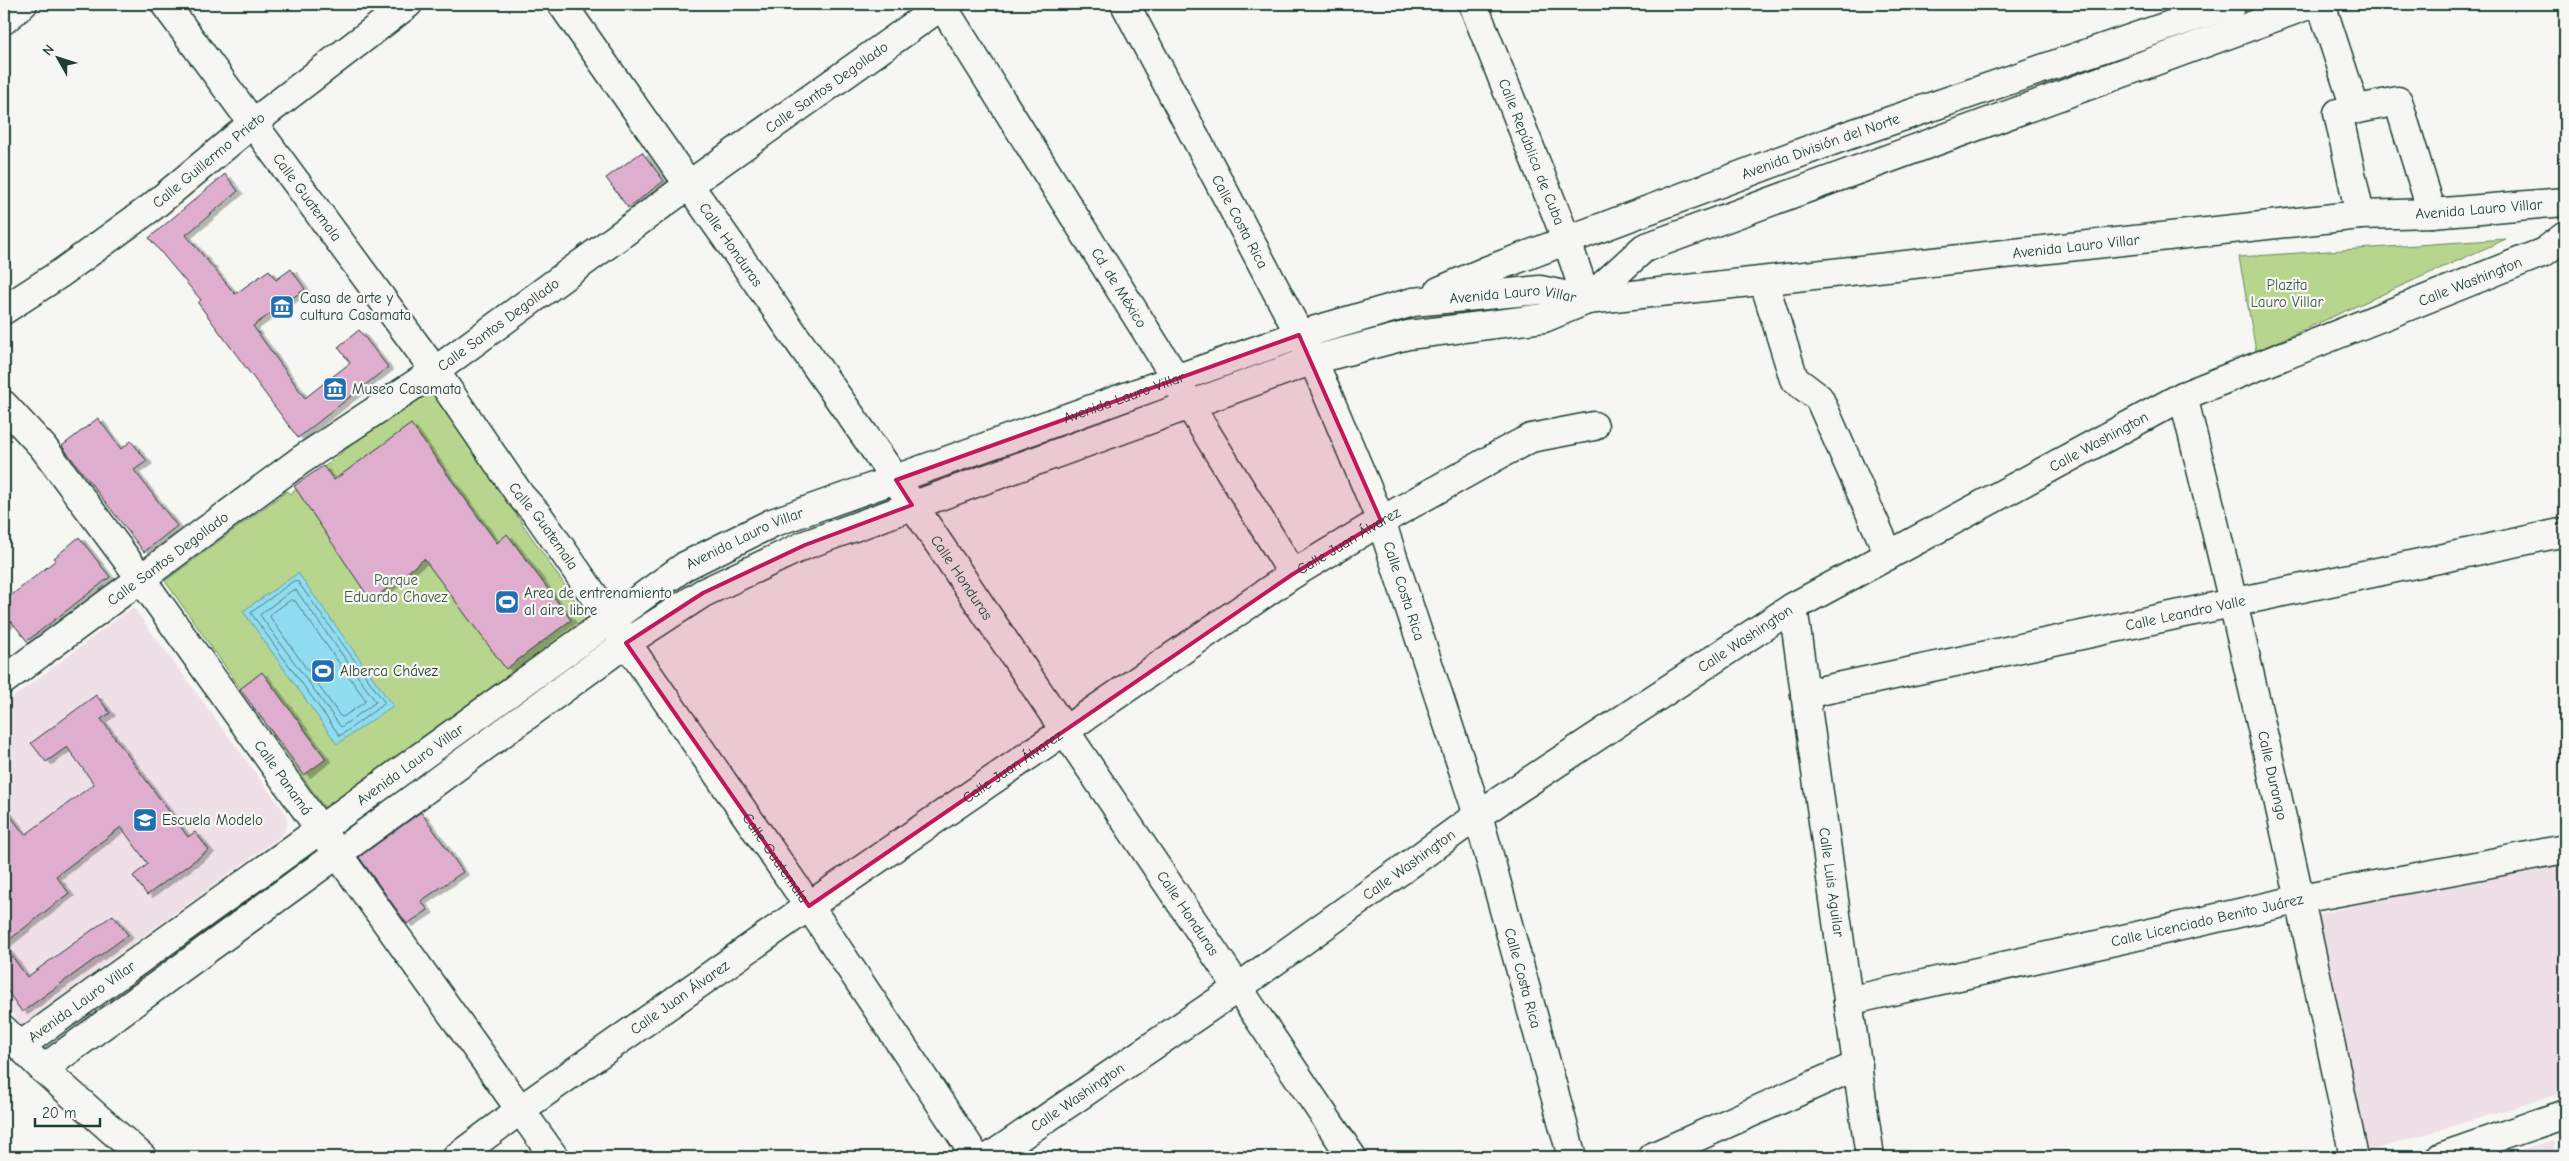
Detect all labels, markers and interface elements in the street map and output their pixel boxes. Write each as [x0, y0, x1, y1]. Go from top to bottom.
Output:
north arrow [32, 32, 82, 82]
street label: Calle Santos Degollado [762, 38, 892, 137]
text: N [39, 41, 58, 59]
street label: Calle República de Cuba [1495, 76, 1569, 228]
street label: Calle Guillermo Prieto [149, 108, 268, 212]
street label: Avenida División del Norte [1739, 109, 1902, 183]
street label: Calle Guatemala [269, 150, 346, 245]
street label: Calle Costa Rica [1208, 172, 1272, 271]
street label: Avenida Lauro Villar [2415, 195, 2543, 222]
street label: Calle Honduras [695, 199, 767, 290]
street label: Avenida Lauro Villar [2011, 230, 2140, 262]
street label: Cd. de México [1087, 245, 1151, 331]
street label: Calle Washington [2416, 253, 2525, 310]
street label: Calle Santos Degollado [434, 274, 563, 375]
park label: Plazita Lauro Villar [2250, 276, 2324, 311]
street label: Avenida Lauro Villar [1449, 281, 1578, 308]
place label: Casa de arte y cultura Casamata [300, 289, 411, 324]
museum icon: Casa de arte y cultura Casamata [269, 294, 295, 320]
street label: Avenida Lauro Villar [1061, 367, 1187, 427]
museum icon: Museo Casamata [322, 376, 348, 402]
place label: Museo Casamata [352, 380, 462, 398]
street label: Calle Washington [2046, 408, 2151, 476]
street label: Calle Guatemala [505, 479, 582, 573]
street label: Calle Juan Álvarez [1294, 503, 1404, 579]
street label: Avenida Lauro Villar [683, 504, 806, 573]
street label: Calle Santos Degollado [104, 508, 232, 609]
street label: Calle Honduras [927, 532, 997, 623]
street label: Calle Costa Rica [1379, 539, 1429, 643]
park label: Parque Eduardo Chavez [344, 571, 448, 606]
place label: Area de entrenamiento al aire libre [524, 584, 672, 619]
sports icon: Area de entrenamiento al aire libre [494, 589, 520, 615]
street label: Calle Leandro Valle [2124, 591, 2248, 634]
street label: Calle Washington [1694, 601, 1796, 676]
sports icon: Alberca Chávez [310, 658, 336, 684]
place label: Alberca Chávez [340, 662, 439, 680]
street label: Avenida Lauro Villar [353, 720, 467, 809]
street label: Calle Juan Álvarez [959, 726, 1066, 807]
street label: Calle Durango [2254, 729, 2291, 822]
street label: Calle Panamá [250, 737, 316, 819]
school or university icon: Escuela Modelo [132, 807, 158, 833]
street label: Calle Guatemala [738, 810, 813, 906]
place label: Escuela Modelo [162, 811, 263, 829]
street label: Calle Washington [1359, 825, 1459, 904]
street label: Calle Luis Aguilar [1815, 826, 1848, 938]
street label: Calle Honduras [1153, 868, 1223, 959]
street label: Calle Licenciado Benito Juárez [2109, 890, 2305, 951]
street label: Calle Costa Rica [1500, 926, 1545, 1030]
street label: Calle Juan Álvarez [627, 956, 733, 1038]
street label: Avenida Lauro Villar [25, 957, 139, 1046]
street label: Calle Washington [1027, 1059, 1128, 1136]
scale bar [35, 1096, 100, 1128]
text: 20 m [42, 1104, 76, 1122]

